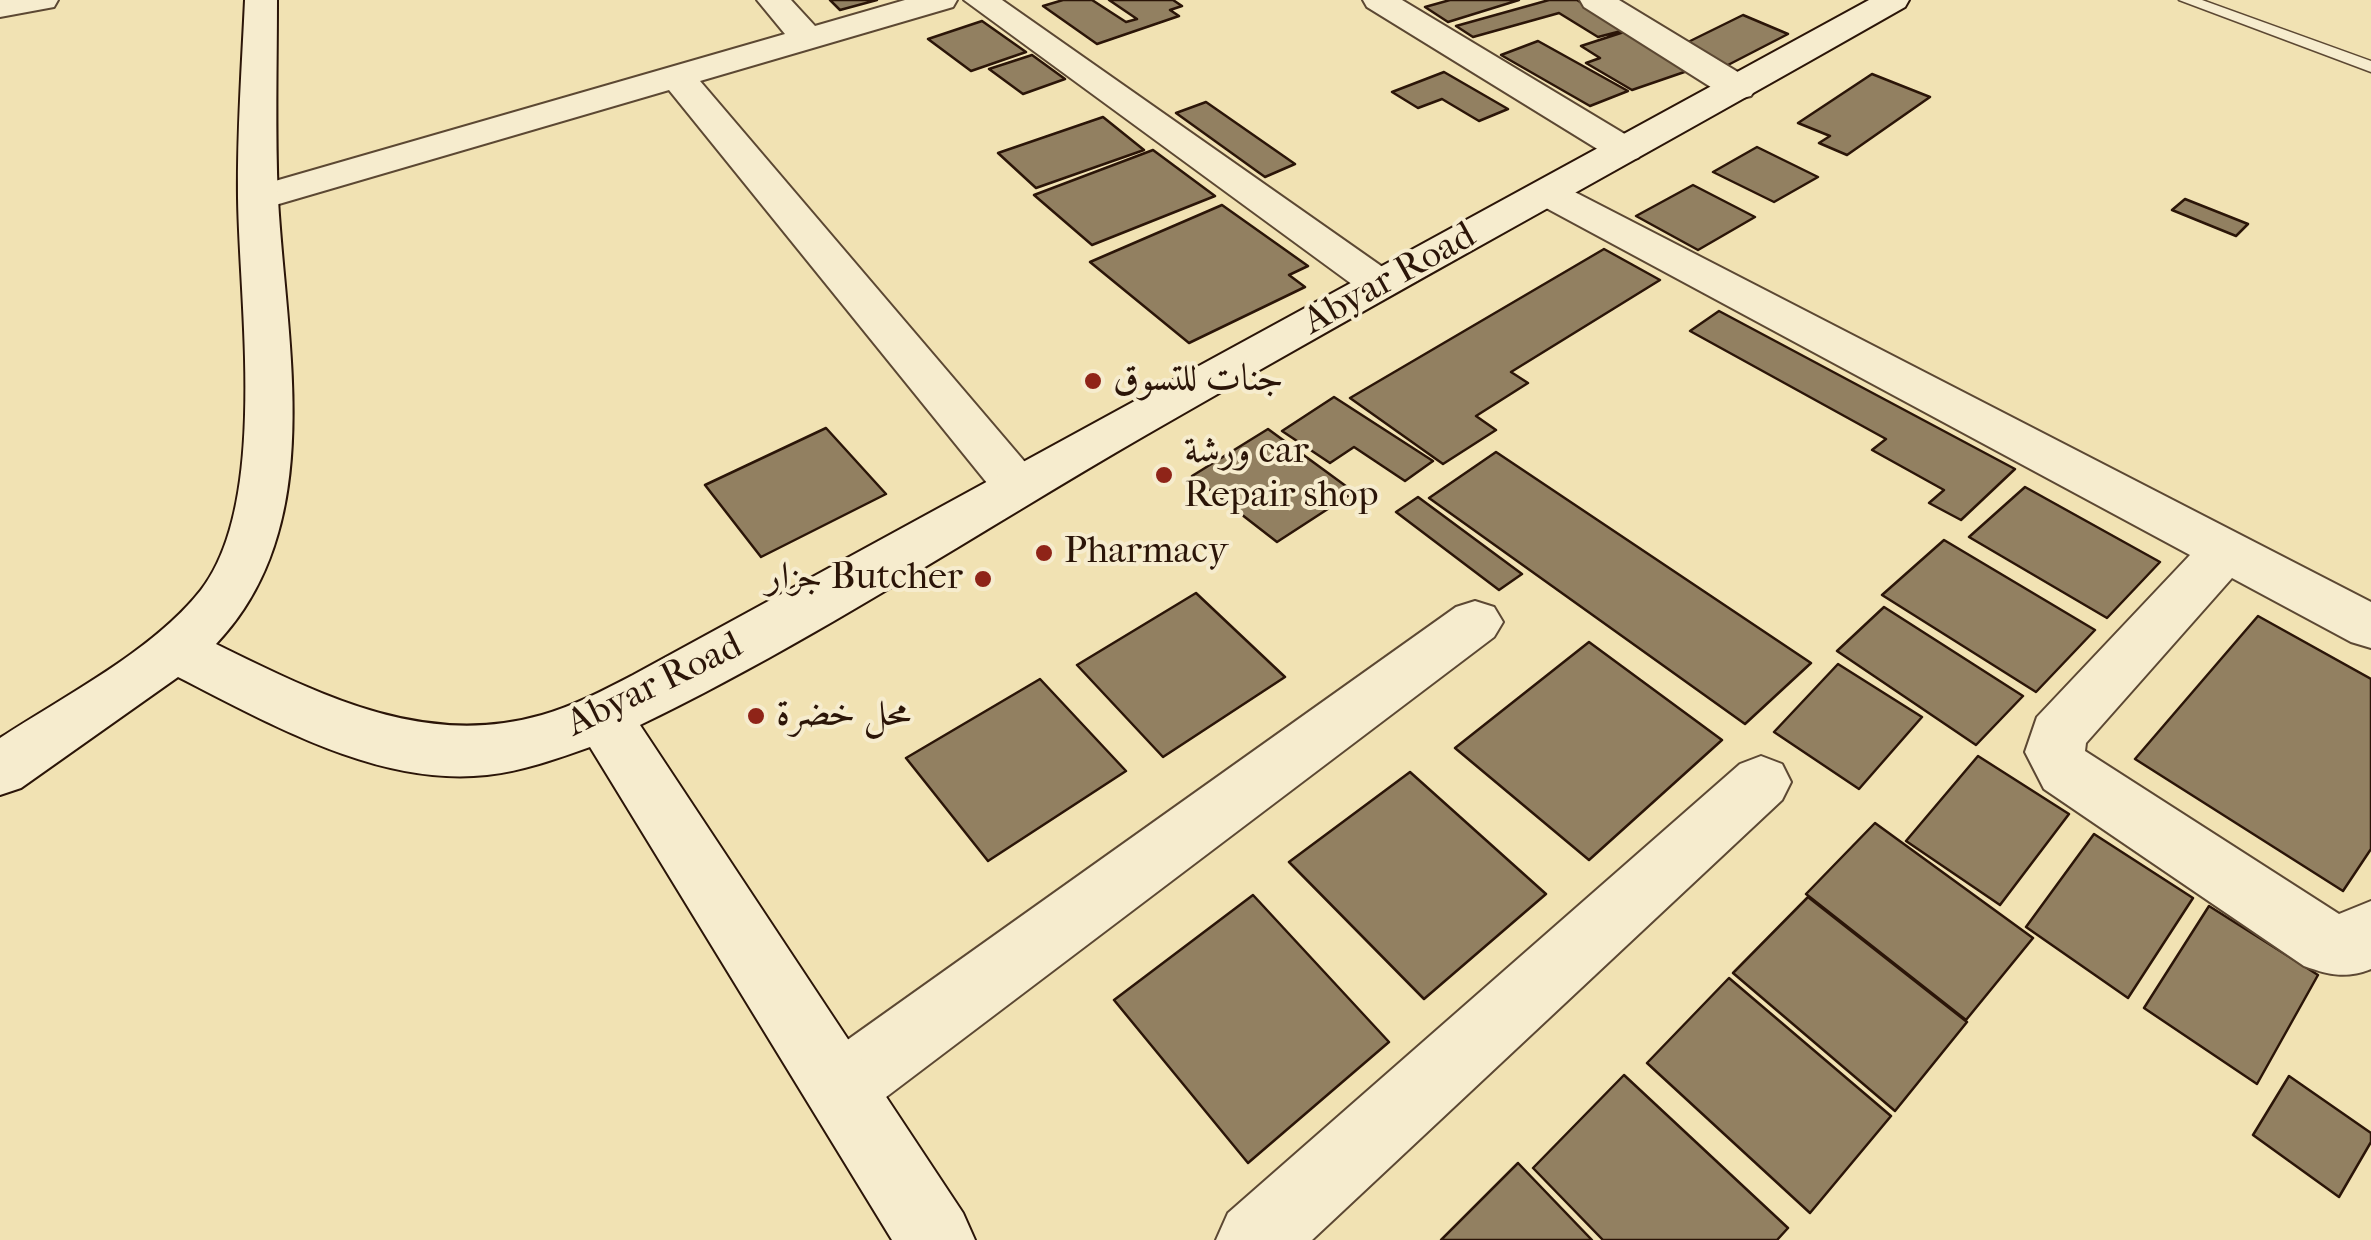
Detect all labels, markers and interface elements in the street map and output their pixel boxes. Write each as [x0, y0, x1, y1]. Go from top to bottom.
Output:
street label: Abyar Road [1296, 214, 1484, 346]
place label: جنات للتسوق [1113, 358, 1284, 404]
marker: جنات للتسوق [1082, 370, 1104, 392]
place label: ورشة car Repair shop [1184, 430, 1379, 520]
marker: ورشة car Repair shop [1153, 464, 1175, 486]
place label: Pharmacy [1064, 530, 1228, 576]
marker: Pharmacy [1033, 542, 1055, 564]
place label: جزار Butcher [766, 556, 963, 602]
marker: جزار Butcher [972, 568, 994, 590]
street label: Abyar Road [560, 624, 750, 748]
place label: محل خضرة [776, 693, 911, 739]
marker: محل خضرة [745, 705, 767, 727]

